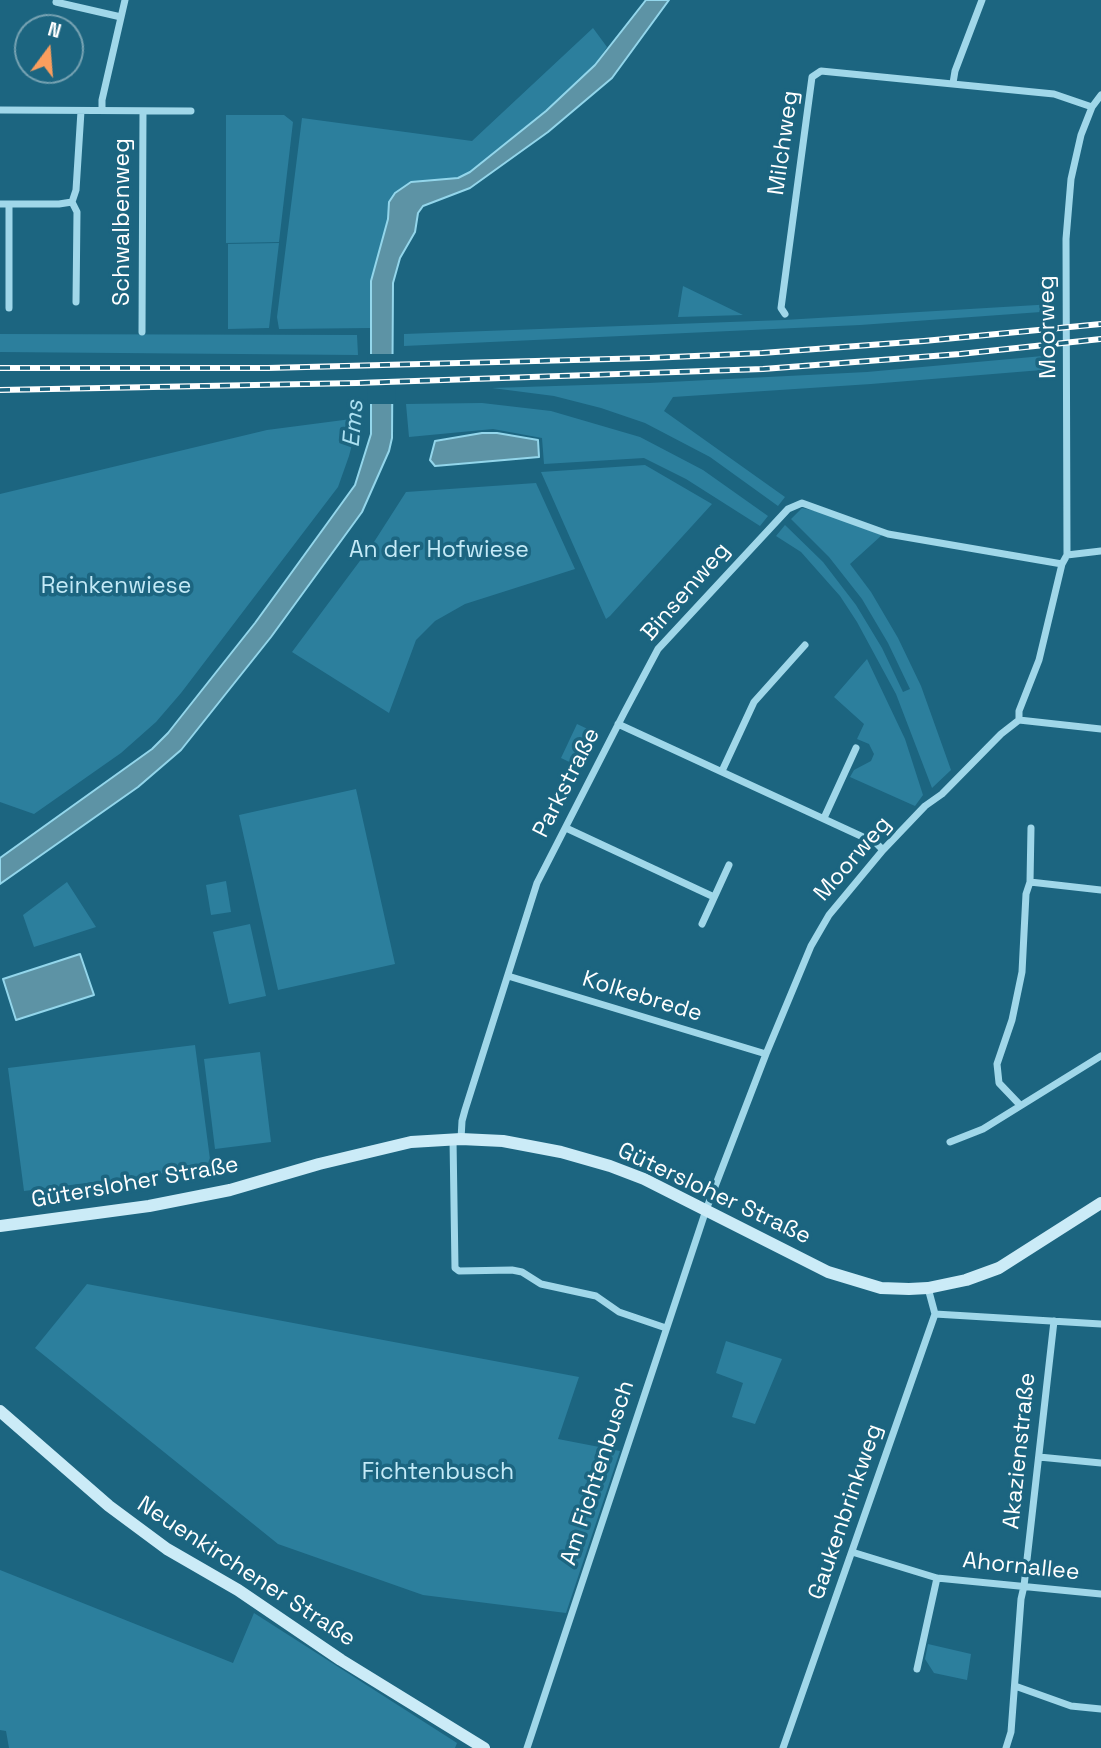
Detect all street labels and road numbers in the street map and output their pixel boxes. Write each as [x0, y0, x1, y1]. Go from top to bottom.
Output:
street label: Milchweg [763, 89, 805, 197]
street label: Schwalbenweg [109, 138, 137, 306]
street label: Moorweg [1033, 275, 1063, 379]
street label: Binsenweg [636, 537, 736, 647]
street label: Parkstraße [528, 723, 606, 843]
street label: Moorweg [809, 811, 897, 907]
street label: Kolkebrede [579, 966, 705, 1028]
street label: Gütersloher Straße [613, 1137, 815, 1251]
street label: Gütersloher Straße [29, 1151, 241, 1215]
street label: Akazienstraße [998, 1371, 1042, 1531]
street label: Am Fichtenbusch [555, 1377, 641, 1569]
street label: Gaukenbrinkweg [803, 1421, 889, 1603]
street label: Neuenkirchener Straße [132, 1491, 360, 1653]
street label: Ahornallee [961, 1547, 1081, 1587]

